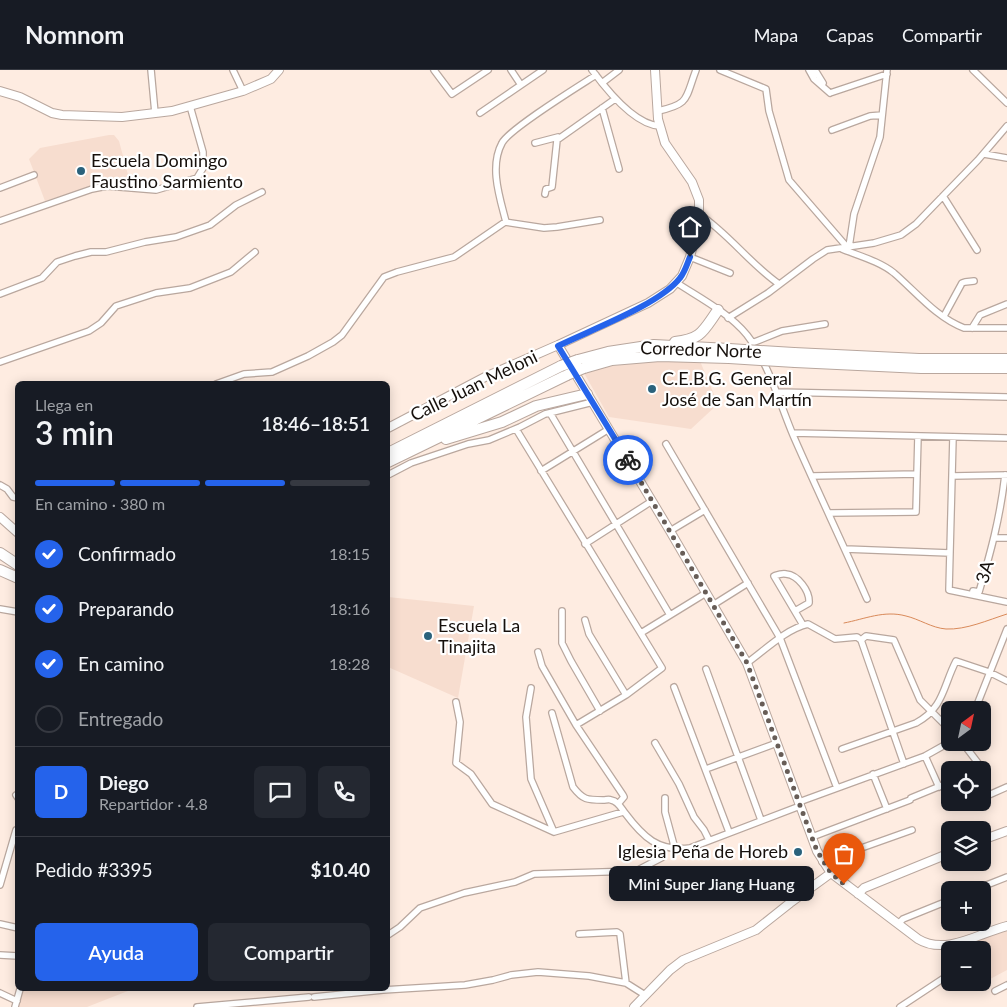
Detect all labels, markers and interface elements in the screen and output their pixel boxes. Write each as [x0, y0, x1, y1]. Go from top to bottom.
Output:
text: Nomnom [25, 20, 124, 49]
text: Mapa [754, 24, 798, 46]
text: Capas [826, 24, 874, 46]
text: Compartir [902, 24, 982, 46]
place label: Escuela Domingo Faustino Sarmiento [91, 149, 243, 192]
marker: Escuela Domingo Faustino Sarmiento [75, 165, 87, 177]
pin [669, 206, 711, 257]
icon: home [676, 213, 704, 241]
street label: Corredor Norte [640, 336, 762, 362]
street label: Calle Juan Meloni [406, 345, 541, 425]
place label: C.E.B.G. General José de San Martín [662, 367, 812, 410]
marker: C.E.B.G. General José de San Martín [646, 383, 658, 395]
text: Llega en [35, 395, 93, 414]
text: 18:46–18:51 [261, 412, 370, 435]
text: 3 min [35, 413, 114, 452]
courier [603, 435, 653, 485]
icon: bike [614, 446, 642, 474]
text: En camino · 380 m [35, 494, 165, 513]
icon: check [35, 540, 63, 568]
text: Confirmado [78, 542, 176, 565]
text: 18:15 [329, 544, 370, 563]
street label: 3A [970, 557, 998, 586]
icon: check [35, 595, 63, 623]
text: Preparando [78, 597, 174, 620]
text: 18:16 [329, 599, 370, 618]
place label: Escuela La Tinajita [438, 614, 520, 657]
marker: Escuela La Tinajita [422, 630, 434, 642]
icon: check [35, 650, 63, 678]
text: En camino [78, 652, 164, 675]
text: 18:28 [329, 654, 370, 673]
north arrow [941, 701, 991, 751]
map controls [941, 701, 991, 991]
text: Entregado [78, 707, 163, 730]
button: locate [941, 761, 991, 811]
button: chat [254, 766, 306, 818]
button: phone [318, 766, 370, 818]
text: Diego [99, 771, 149, 794]
text: D [54, 780, 68, 803]
text: Repartidor · 4.8 [99, 794, 208, 813]
button: layers [941, 821, 991, 871]
pin [823, 833, 865, 884]
place label: Iglesia Peña de Horeb [617, 840, 788, 862]
icon: bag [830, 840, 858, 868]
marker: Iglesia Peña de Horeb [792, 846, 804, 858]
text: Pedido #3395 [35, 858, 153, 881]
text: $10.40 [310, 858, 370, 881]
callout: Mini Super Jiang Huang [609, 866, 814, 902]
text: Mini Super Jiang Huang [628, 874, 795, 893]
button: + [941, 881, 991, 931]
button: Ayuda [35, 923, 198, 981]
button: Compartir [208, 923, 370, 981]
button: − [941, 941, 991, 991]

